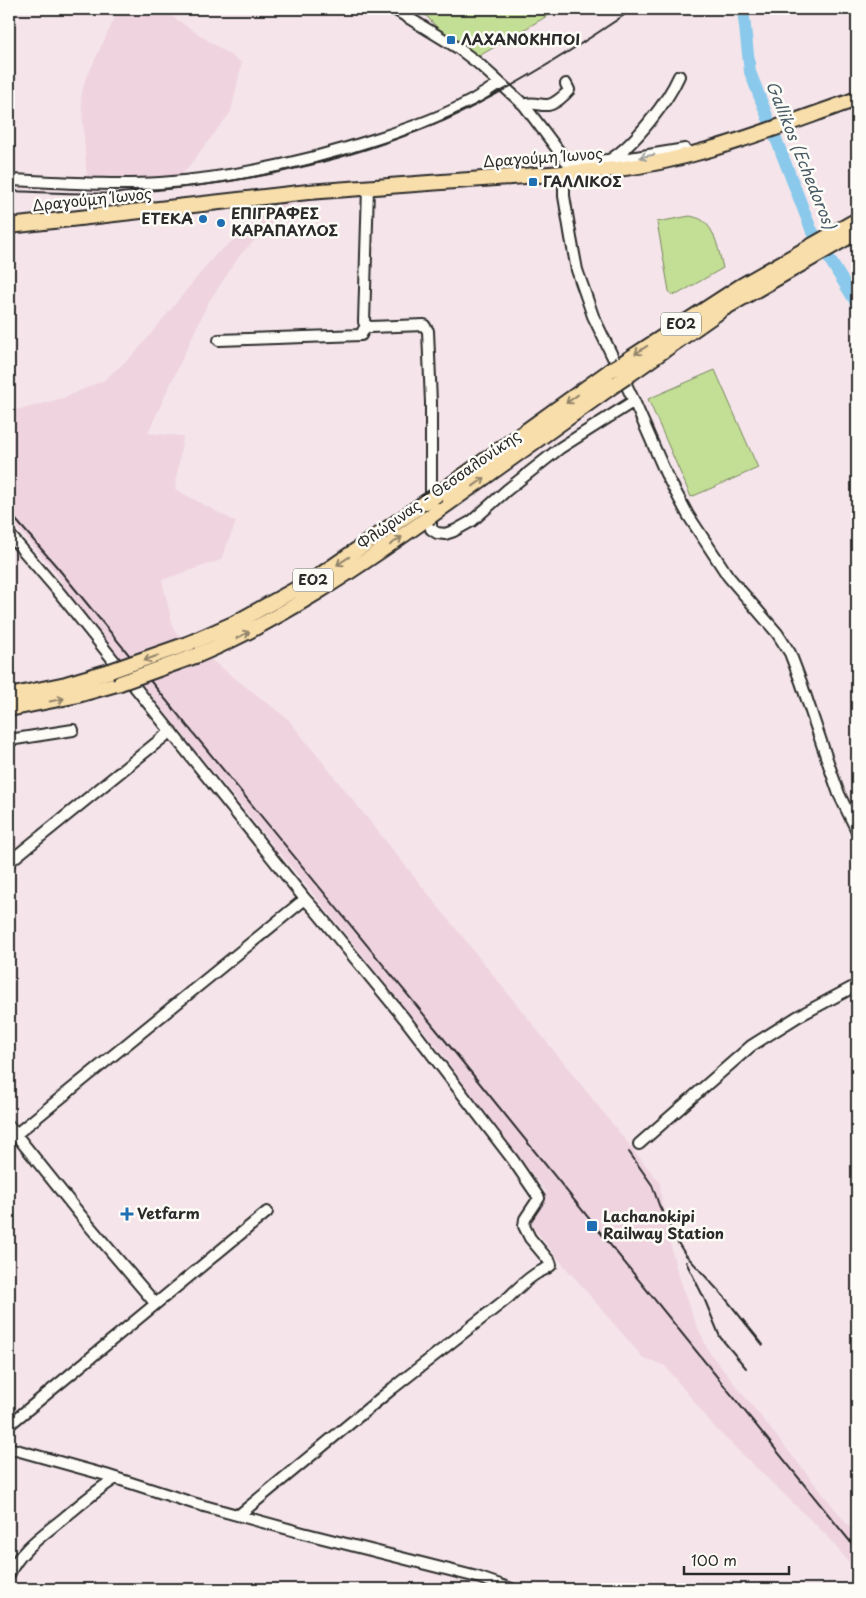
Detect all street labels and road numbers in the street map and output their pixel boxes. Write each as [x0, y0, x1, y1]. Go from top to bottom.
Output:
street label: Δραγούμη Ίωνος [482, 141, 604, 172]
street label: Δραγούμη Ίωνος [31, 181, 153, 216]
road number: ΕΟ2 [661, 312, 701, 336]
street label: Φλώρινας - Θεσσαλονίκης [352, 423, 525, 554]
road number: ΕΟ2 [293, 568, 333, 592]

